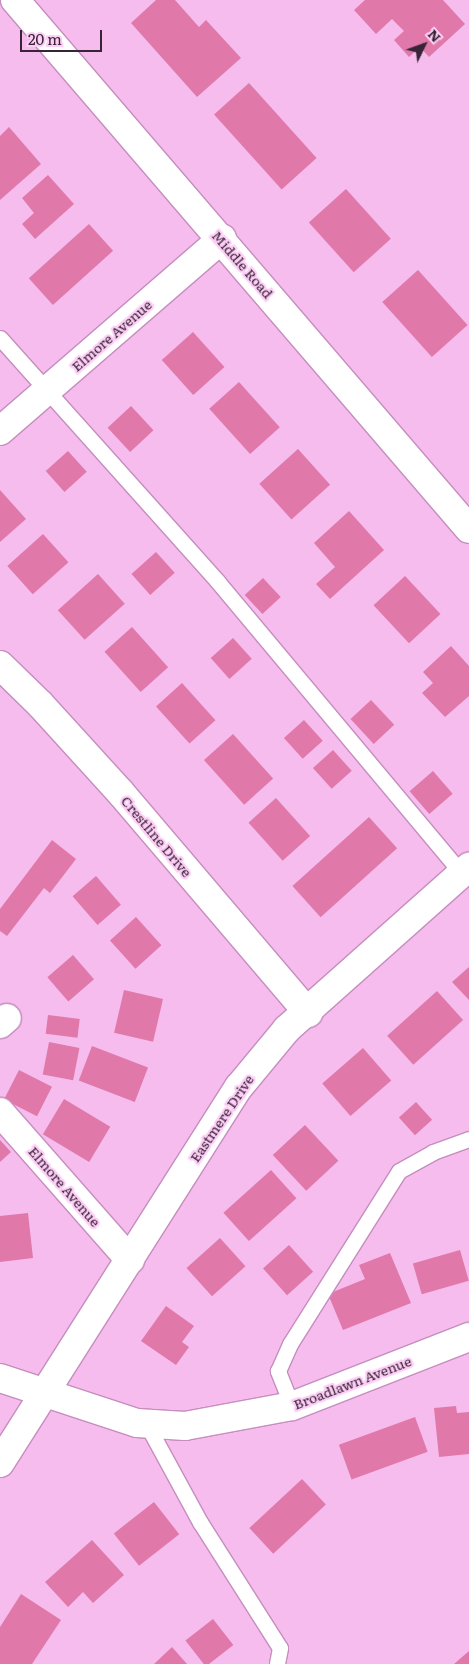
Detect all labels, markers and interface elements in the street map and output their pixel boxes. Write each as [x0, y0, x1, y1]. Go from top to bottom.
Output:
scale bar [22, 20, 105, 52]
north arrow [399, 20, 449, 70]
text: N [424, 24, 447, 46]
text: 20 m [28, 27, 62, 50]
street label: Middle Road [209, 227, 277, 301]
street label: Elmore Avenue [67, 296, 155, 374]
street label: Crestline Drive [118, 792, 196, 880]
street label: Eastmere Drive [186, 1071, 256, 1165]
street label: Elmore Avenue [26, 1142, 104, 1230]
street label: Broadlawn Avenue [291, 1352, 413, 1412]

